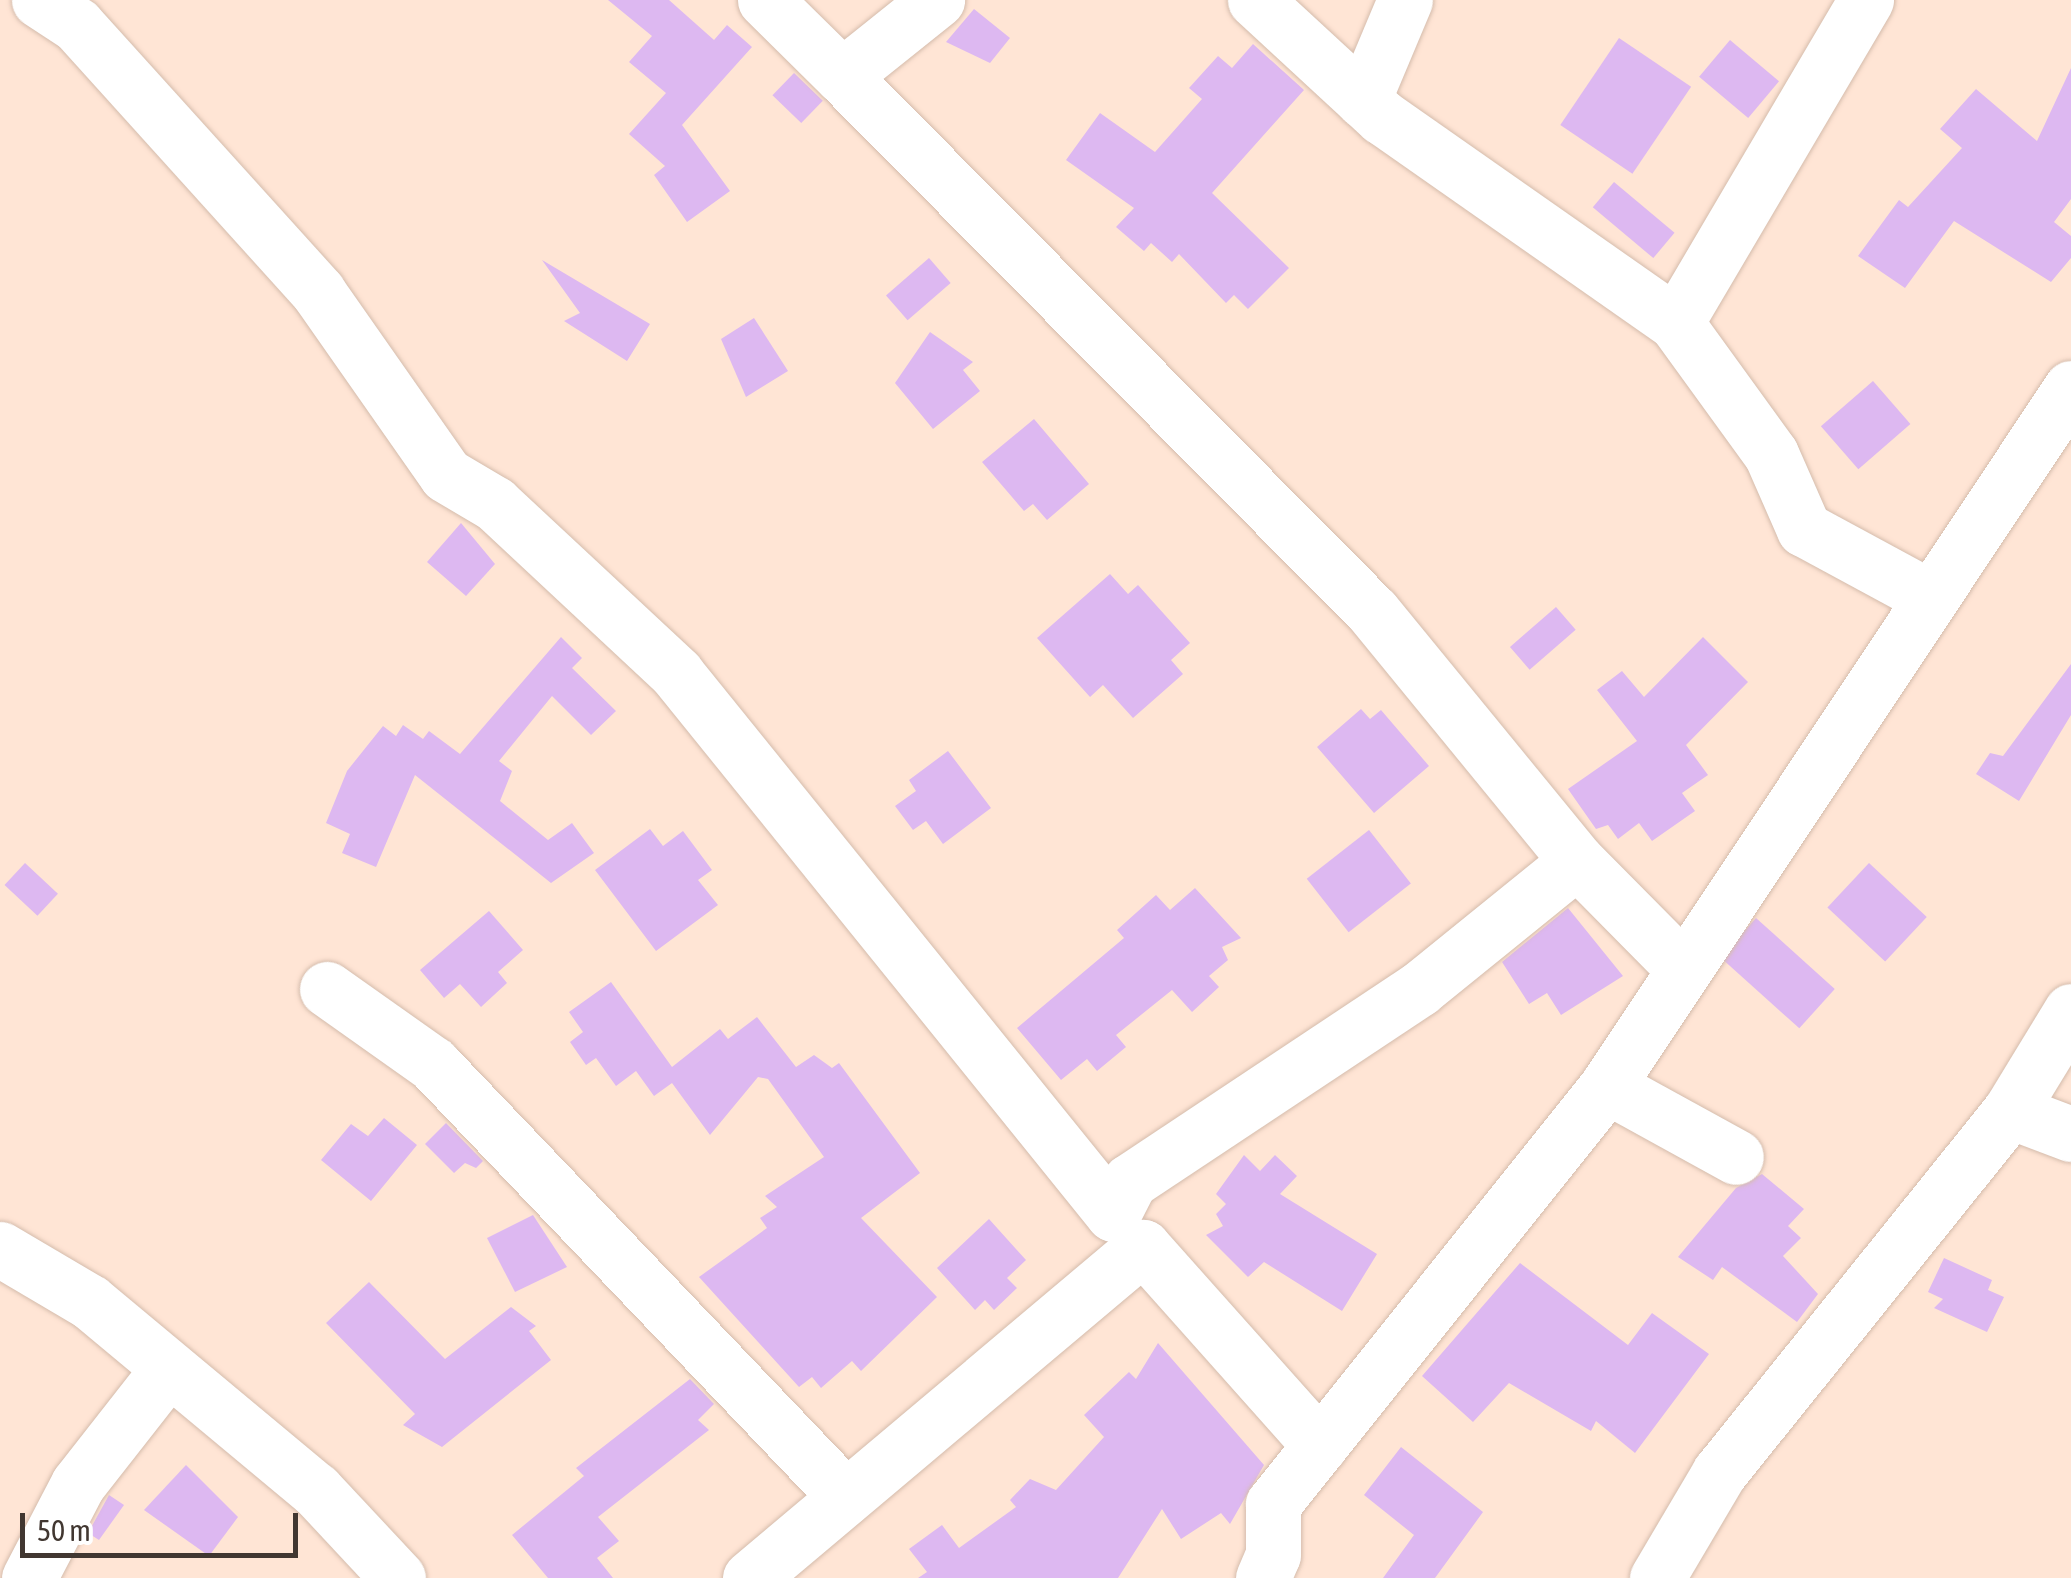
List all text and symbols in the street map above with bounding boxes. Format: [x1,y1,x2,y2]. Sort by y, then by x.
scale bar [25,1493,302,1555]
text: 50 m [37,1513,91,1547]

